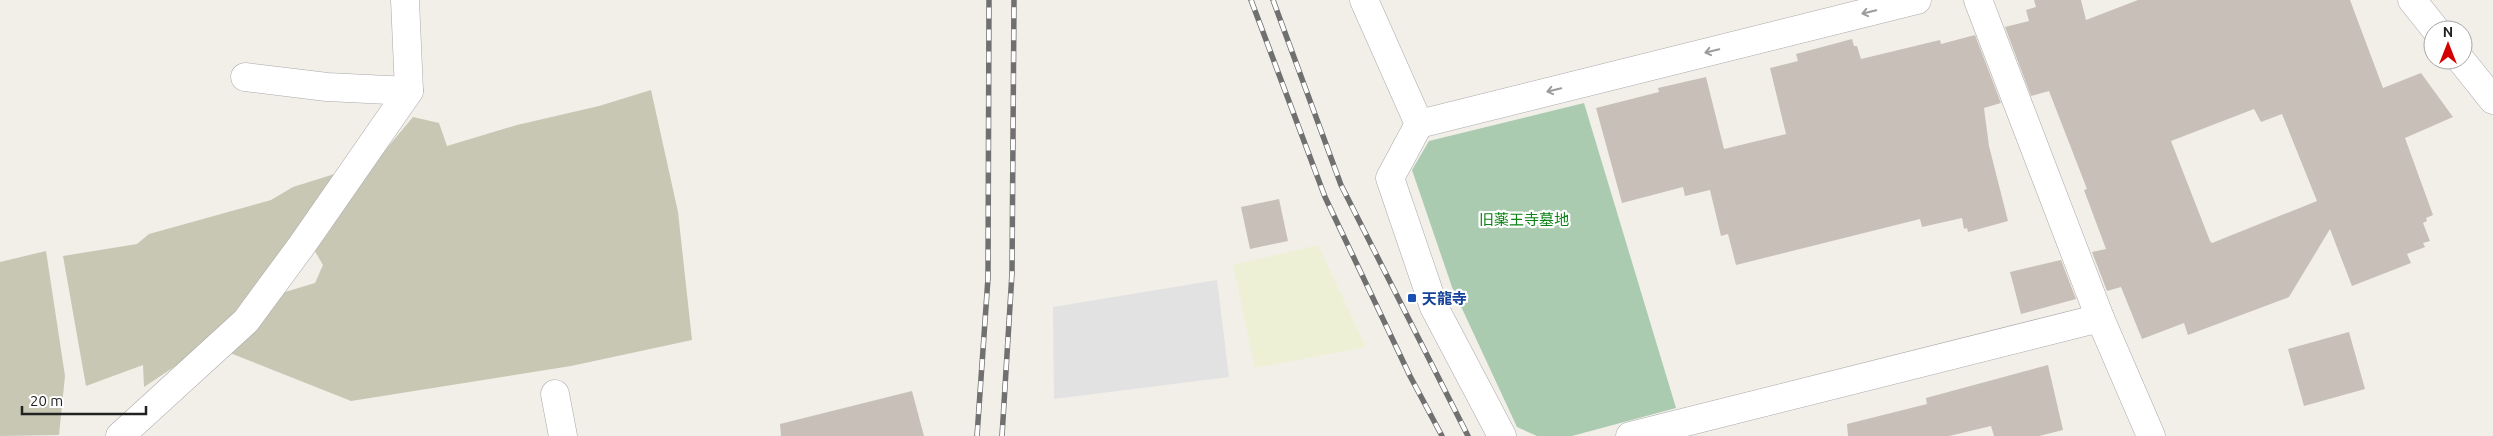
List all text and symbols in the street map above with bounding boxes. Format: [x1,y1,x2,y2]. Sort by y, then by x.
one-way arrow [1862,8,1878,17]
north arrow [2423,20,2473,70]
text: N [2443,24,2453,40]
one-way arrow [1704,47,1720,56]
one-way arrow [1547,86,1563,95]
park label: 旧薬王寺墓地 [1479,211,1569,228]
place label: 天龍寺 [1422,290,1467,307]
marker: 天龍寺 [1406,292,1418,304]
scale bar [22,384,146,416]
text: 20 m [30,392,63,409]

